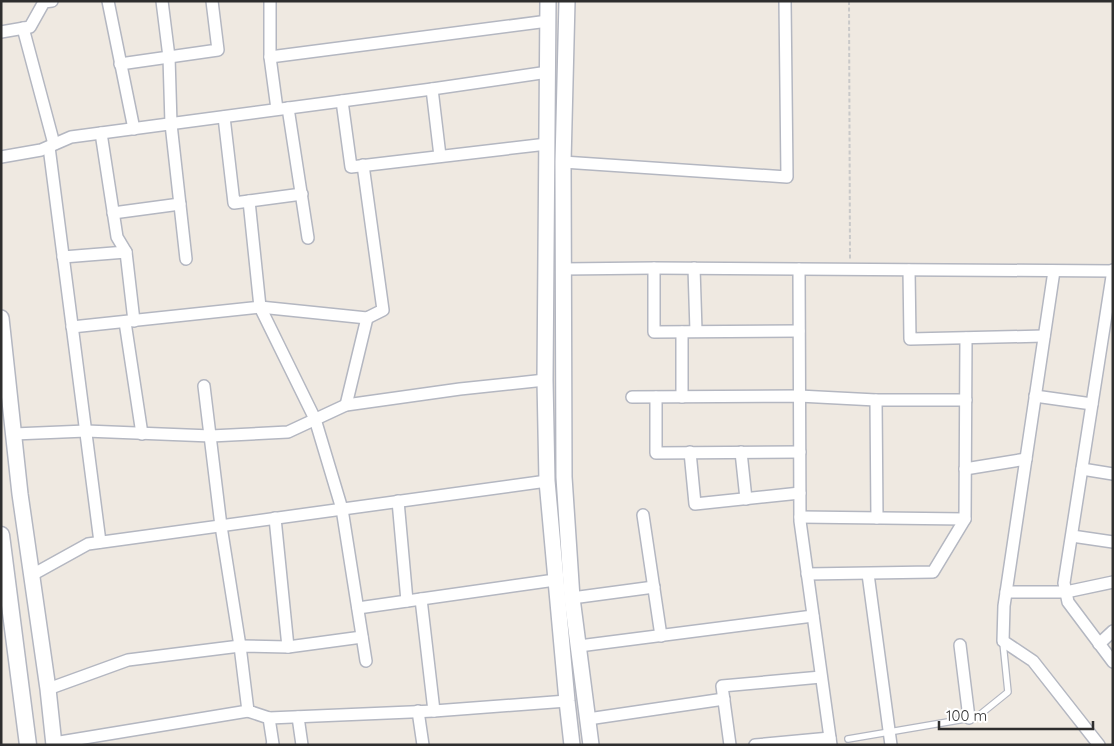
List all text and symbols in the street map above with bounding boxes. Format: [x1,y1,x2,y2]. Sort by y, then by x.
scale bar [939,698,1093,730]
text: 100 m [946,706,987,725]

